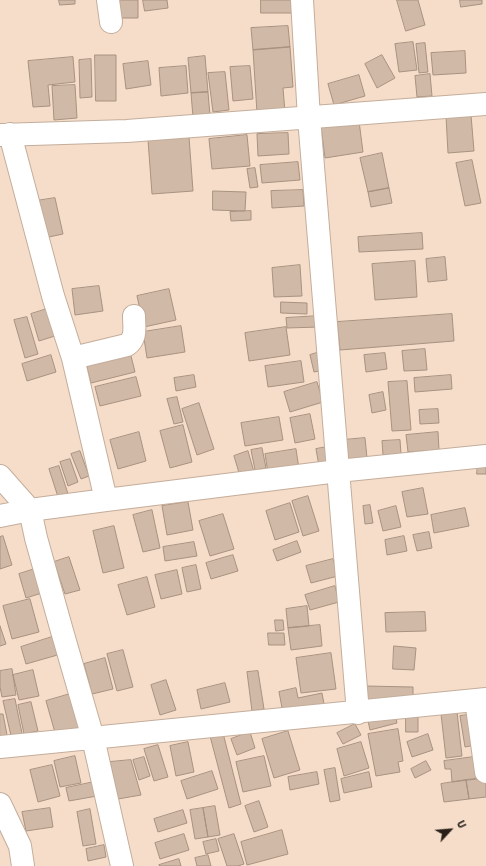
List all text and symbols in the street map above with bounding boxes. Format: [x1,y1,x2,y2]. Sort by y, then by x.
north arrow [430,810,470,850]
text: U [453,818,470,831]

